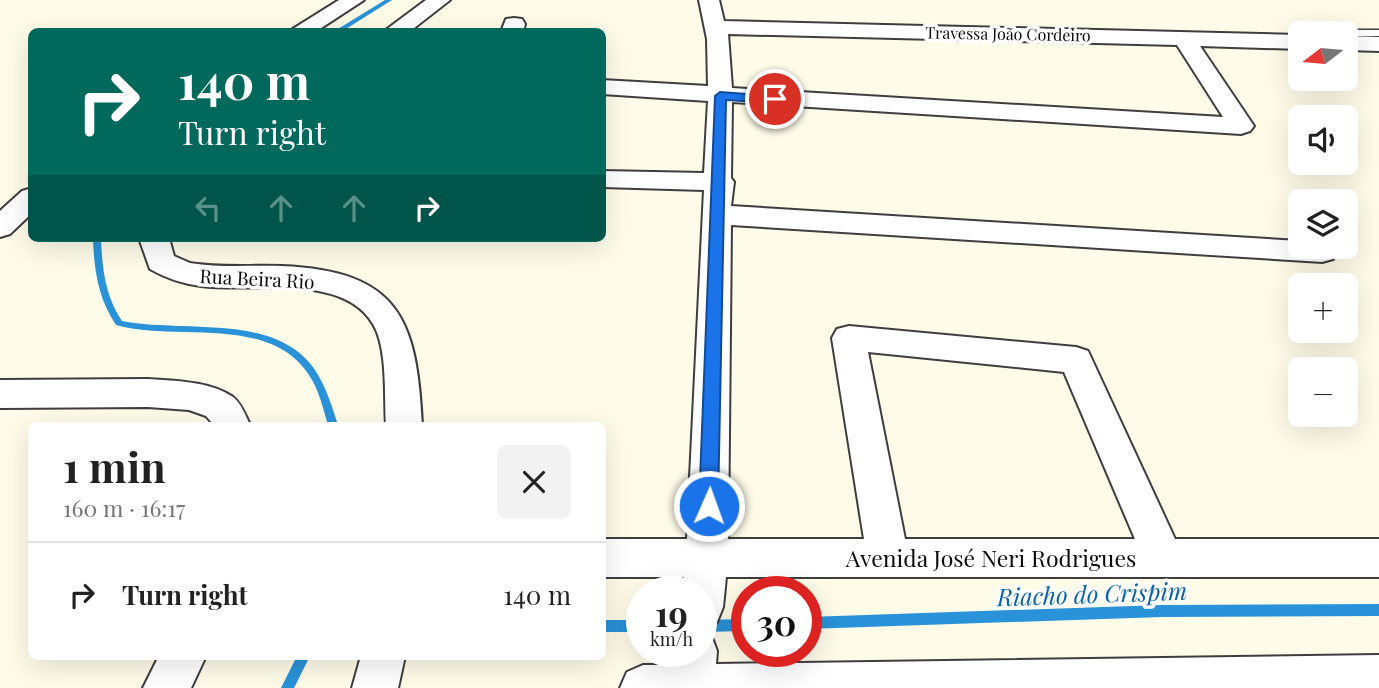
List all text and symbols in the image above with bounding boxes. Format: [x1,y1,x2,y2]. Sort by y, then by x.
north arrow [1288,21,1358,91]
map controls [1288,21,1358,427]
street label: Travessa João Cordeiro [925,22,1091,45]
text: 140 m [178,47,310,112]
icon: right [63,56,154,147]
pin [745,69,805,129]
icon: arrive [756,80,794,118]
button: sound [1288,105,1358,175]
text: Turn right [178,110,326,153]
icon: left [189,189,227,227]
icon: ahead [262,189,300,227]
icon: ahead [335,189,373,227]
icon: right [408,189,446,227]
button: layers [1288,189,1358,259]
street label: Rua Beira Rio [199,262,315,294]
button: + [1288,273,1358,343]
button: − [1288,357,1358,427]
text: 1 min [63,438,166,494]
button: close [497,445,571,519]
position arrow [672,469,746,543]
text: 160 m · 16:17 [63,492,185,523]
street label: Avenida José Neri Rodrigues [845,542,1136,573]
water label: Riacho do Crispim [995,574,1188,612]
icon: right [63,576,101,614]
speed limit sign: 30 [731,576,822,667]
text: Turn right [122,577,248,612]
text: 140 m [503,577,571,612]
text: 19 [655,589,688,636]
text: km/h [650,627,693,651]

